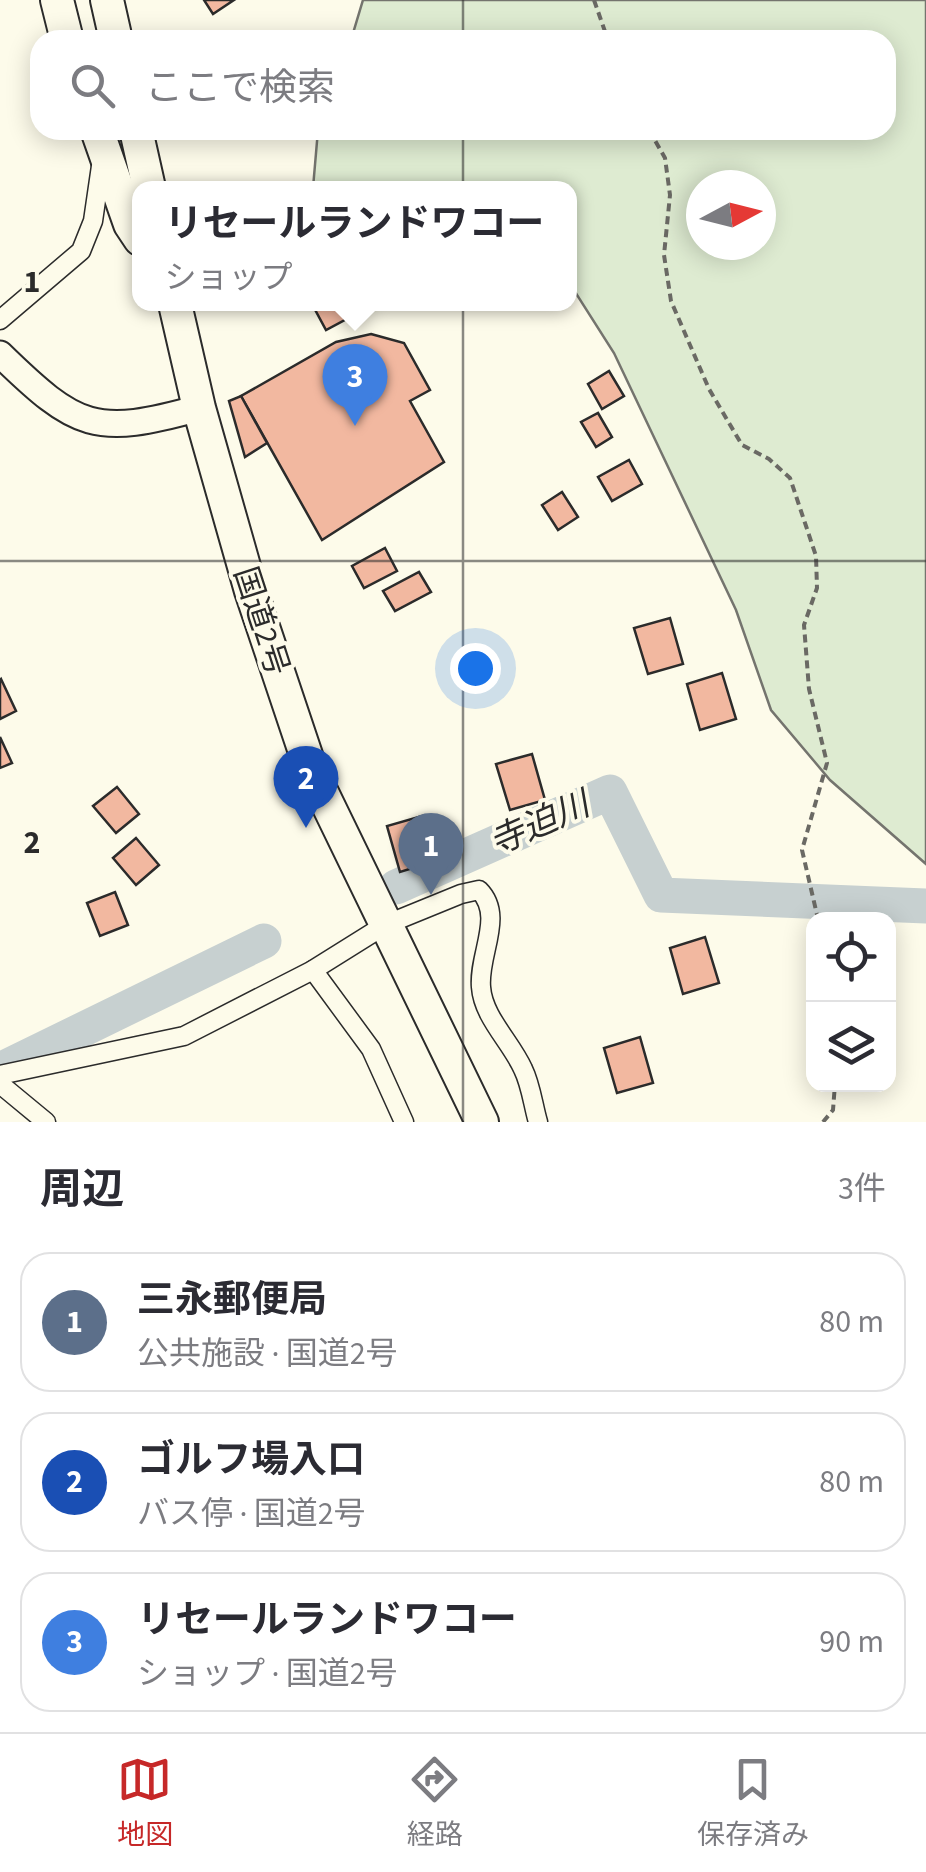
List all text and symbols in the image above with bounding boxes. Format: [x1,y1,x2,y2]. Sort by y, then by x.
search box [30,30,896,140]
icon: search [65,58,120,113]
text: ここで検索 [145,61,335,115]
north arrow [686,170,776,260]
popup [132,181,577,311]
text: リセールランドワコー [164,197,545,251]
text: ショップ [164,255,293,301]
text: 1 [24,259,40,305]
pin: 3 [322,344,388,426]
street label: 国道2号 [222,561,300,682]
your location [450,643,501,694]
pin: 2 [274,746,338,828]
water label: 寺迫川 [481,778,601,868]
pin: 1 [398,812,464,895]
text: 2 [24,820,40,866]
map controls [806,912,896,1092]
button: locate [806,912,896,1002]
button: layers [806,1002,896,1092]
text: 周辺 [40,1160,124,1220]
text: 3件 [838,1166,886,1212]
text: 三永郵便局 [137,1273,327,1327]
text: 1 [66,1299,83,1345]
text: 80 m [819,1299,884,1345]
text: 公共施設 · 国道2号 [137,1331,398,1377]
text: ゴルフ場入口 [137,1433,365,1487]
text: 2 [66,1459,83,1505]
text: 80 m [819,1459,884,1505]
text: バス停 · 国道2号 [137,1491,366,1537]
text: リセールランドワコー [137,1593,517,1647]
text: 3 [66,1619,83,1665]
text: 90 m [819,1619,884,1665]
text: ショップ · 国道2号 [137,1651,398,1697]
tab: 地図 [117,1752,173,1855]
tab: 経路 [407,1752,463,1855]
tab: 保存済み [697,1752,809,1855]

